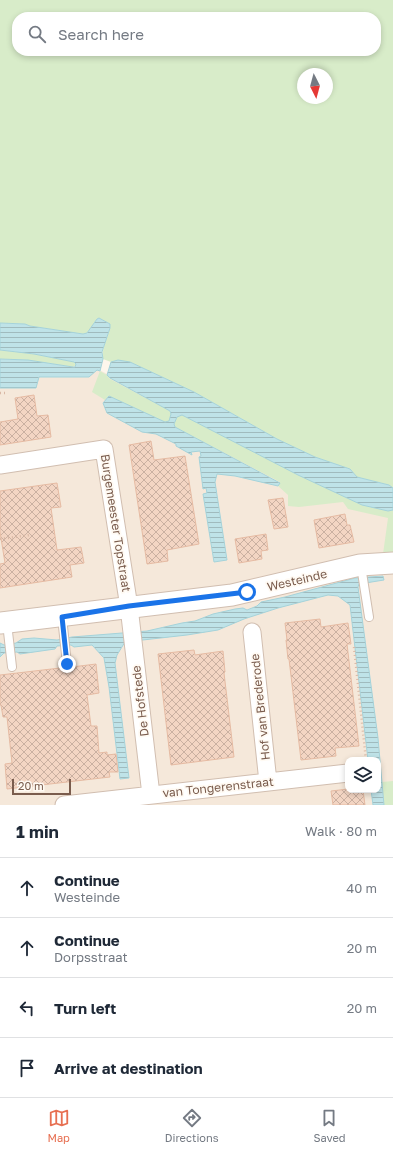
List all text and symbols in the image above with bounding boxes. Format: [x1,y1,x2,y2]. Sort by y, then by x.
search box [12,12,381,56]
icon: search [26,23,48,45]
text: Search here [58,25,144,43]
north arrow [297,68,333,104]
street label: Burgemeester Topstraat [98,453,134,593]
street label: Westeinde [266,566,328,594]
route start [238,583,256,601]
street label: Hof van Brederode [247,653,273,761]
route end [58,655,76,673]
street label: De Hofstede [128,665,152,737]
map controls [345,757,381,793]
button: layers [345,757,381,793]
street label: van Tongerenstraat [162,774,275,800]
scale bar [12,777,71,796]
text: 20 m [18,779,44,792]
text: 1 min [16,821,59,842]
text: Walk · 80 m [305,823,377,839]
text: Continue [54,871,120,889]
icon: ahead [16,877,38,899]
text: 40 m [346,880,377,896]
text: Westeinde [54,889,120,905]
text: Continue [54,931,120,949]
icon: ahead [16,937,38,959]
text: 20 m [347,940,377,956]
text: Dorpsstraat [54,949,128,965]
icon: left [16,997,38,1019]
text: Turn left [54,999,116,1017]
text: 20 m [347,1000,377,1016]
icon: arrive [16,1057,38,1079]
text: Arrive at destination [54,1059,203,1077]
tab: Map [47,1107,70,1144]
tab: Directions [165,1107,219,1144]
tab: Saved [313,1107,346,1144]

